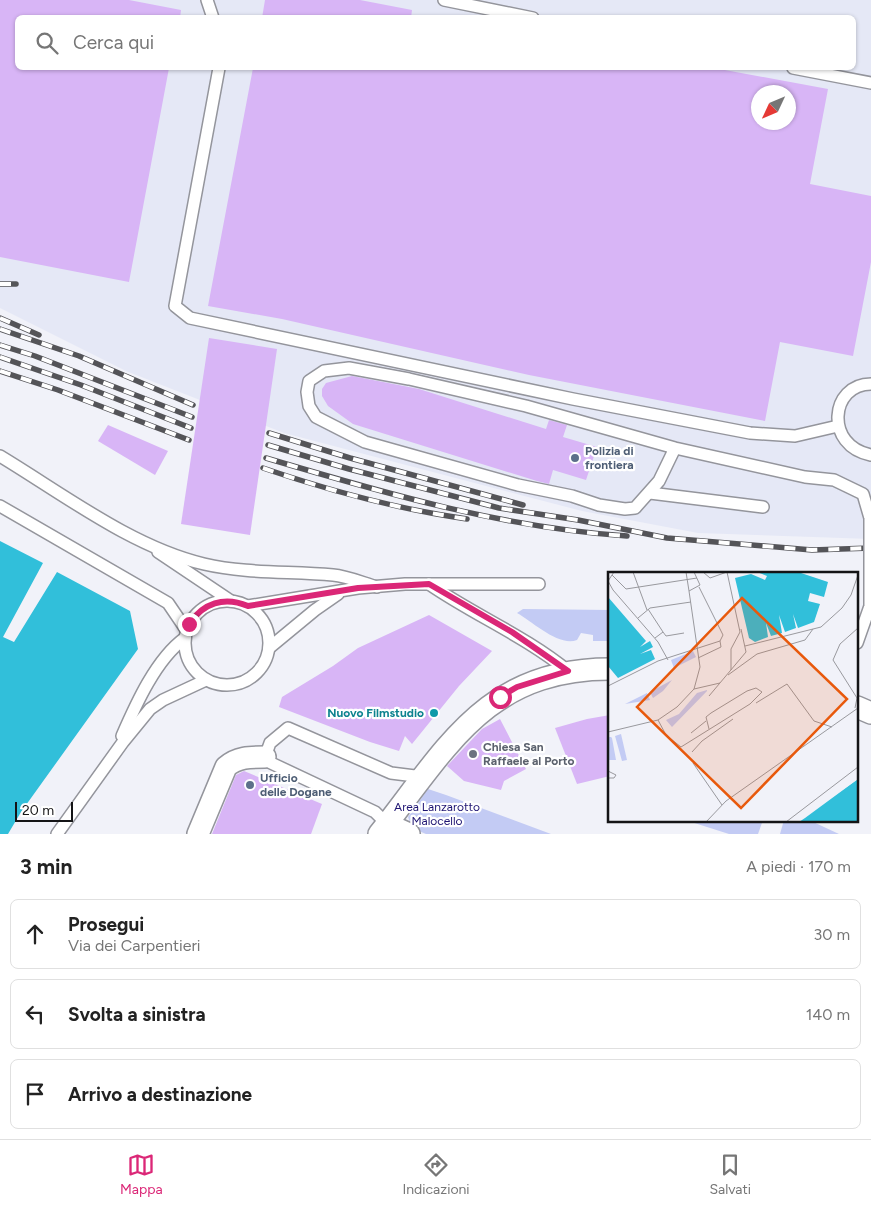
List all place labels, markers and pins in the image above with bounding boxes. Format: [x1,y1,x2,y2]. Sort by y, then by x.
place label: Polizia di frontiera [585,444,634,472]
marker: Polizia di frontiera [569,452,581,464]
place label: Nuovo Filmstudio [327,706,424,720]
marker: Nuovo Filmstudio [428,707,440,719]
place label: Chiesa San Raffaele al Porto [483,740,574,768]
marker: Chiesa San Raffaele al Porto [467,748,479,760]
place label: Ufficio delle Dogane [260,771,332,799]
marker: Ufficio delle Dogane [244,779,256,791]

